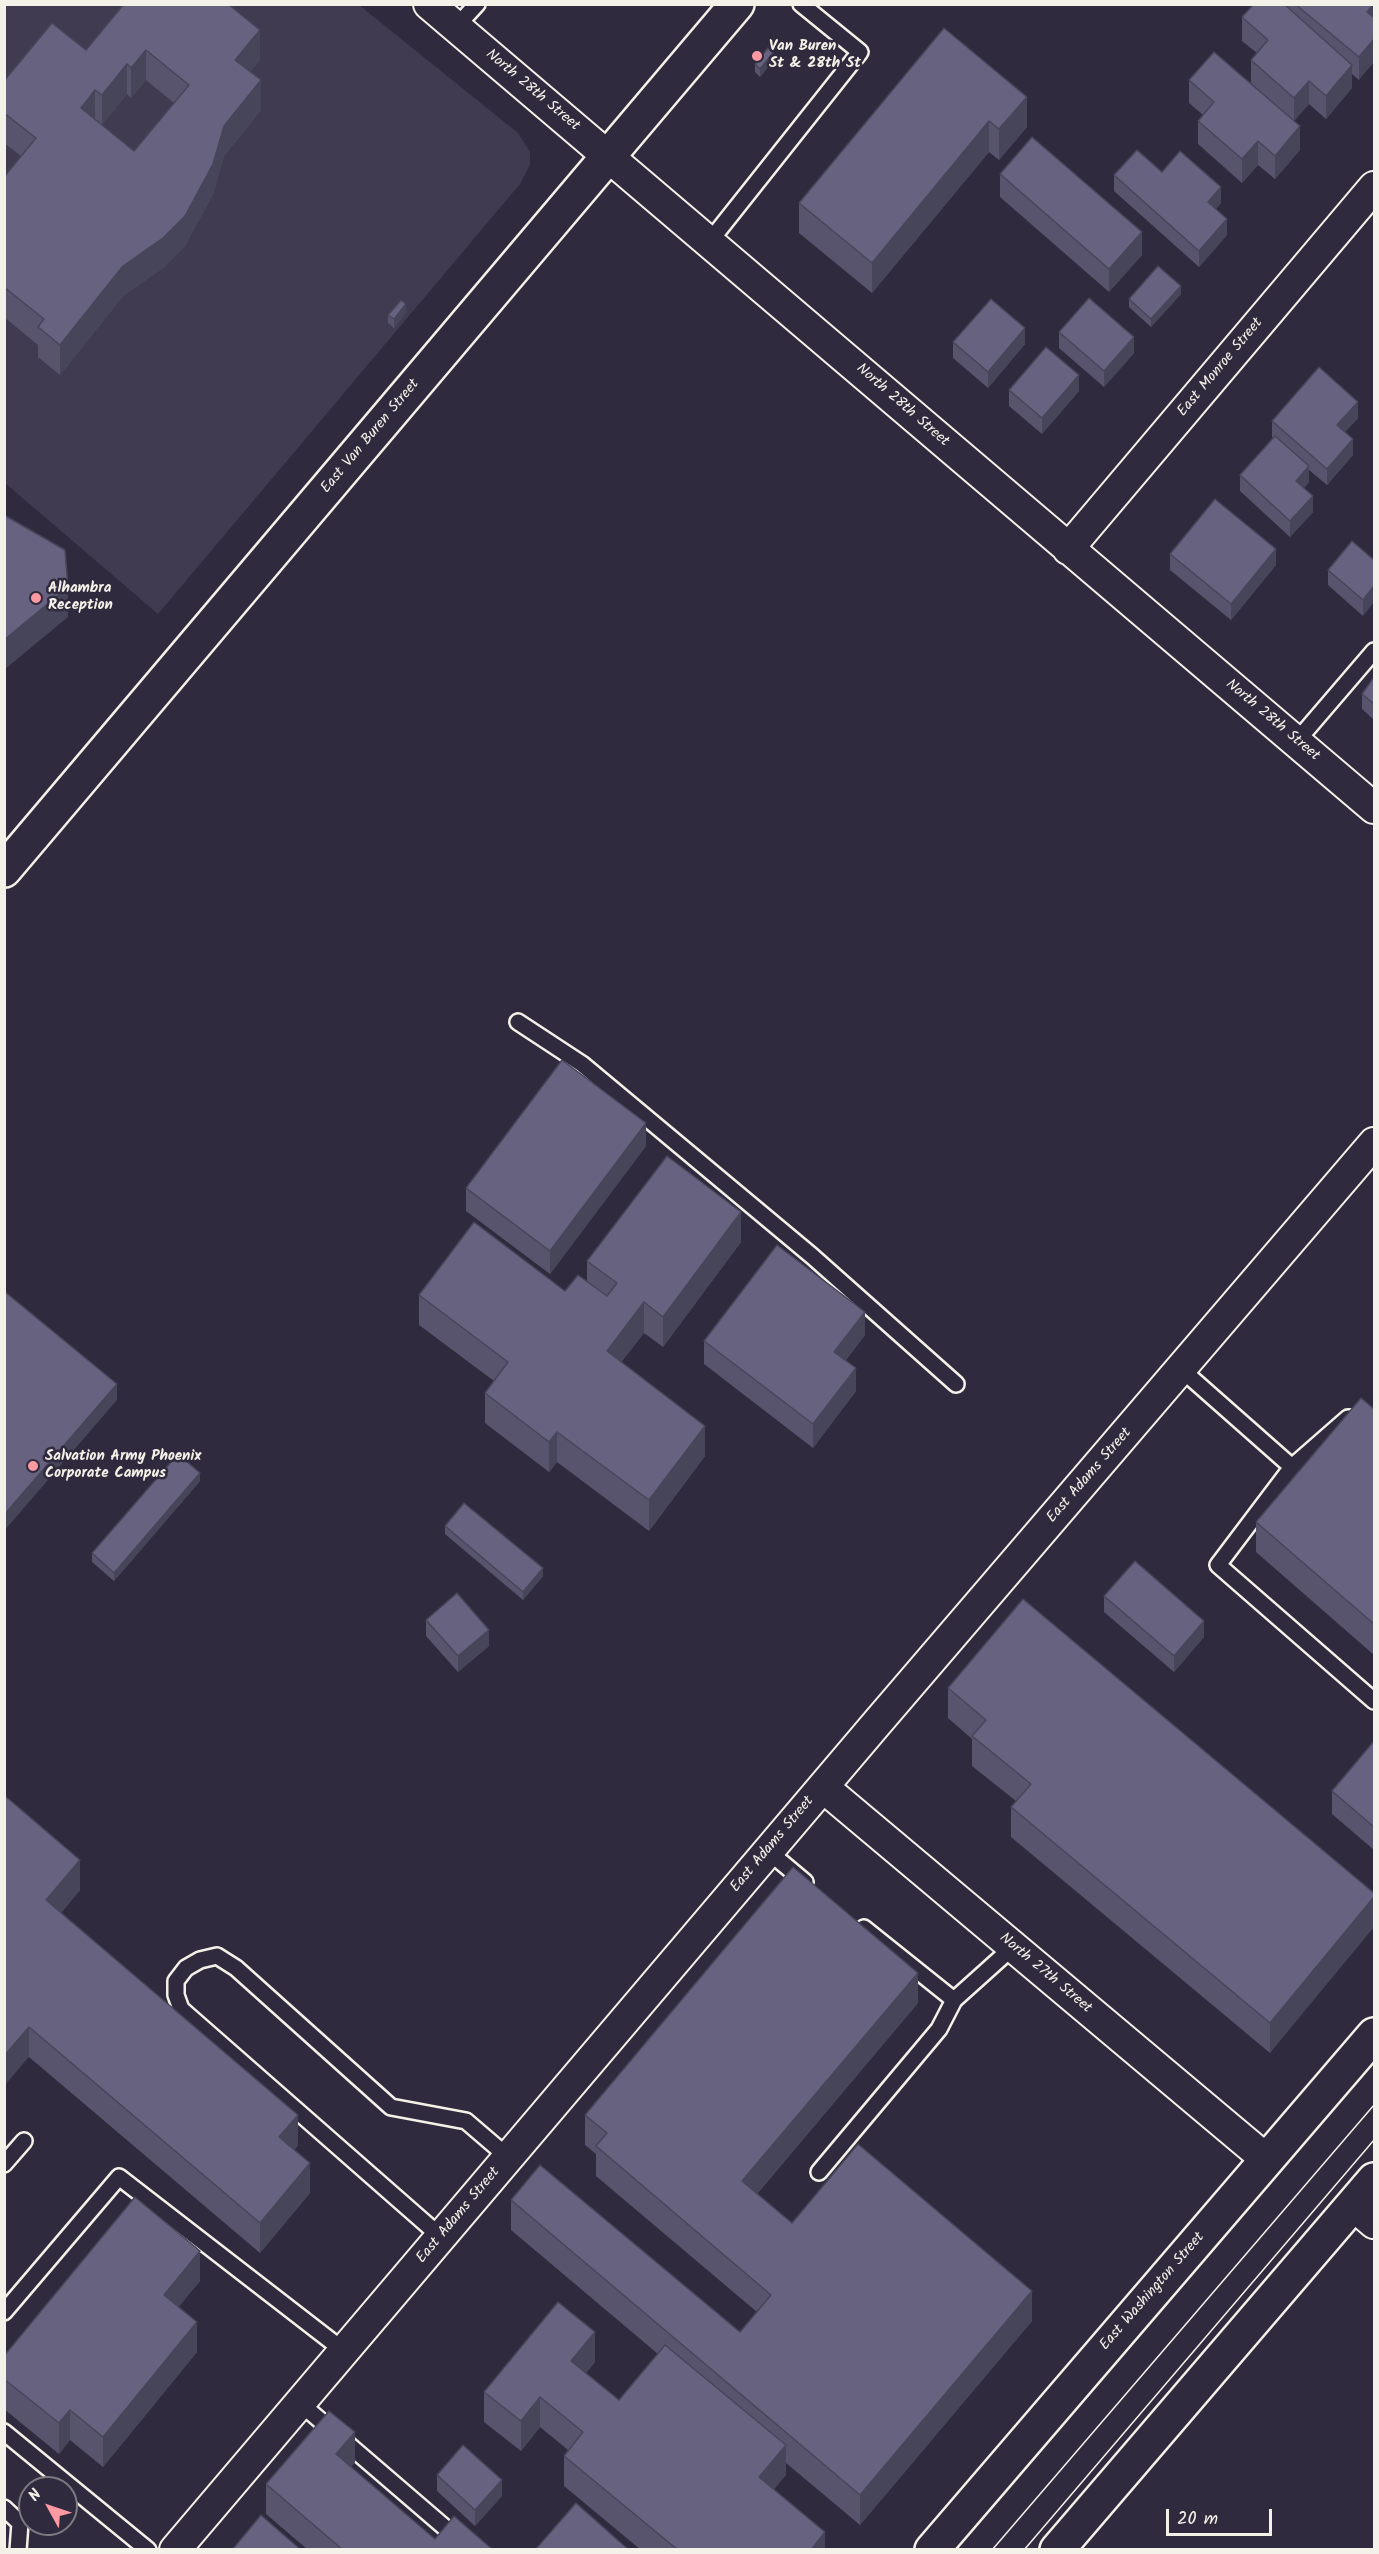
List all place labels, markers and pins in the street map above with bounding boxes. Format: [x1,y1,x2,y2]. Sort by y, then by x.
place label: Van Buren St & 28th St [769,38,861,73]
marker: Van Buren St & 28th St [750,49,764,63]
place label: Alhambra Reception [48,580,113,615]
marker: Alhambra Reception [29,591,43,605]
place label: Salvation Army Phoenix Corporate Campus [45,1448,201,1483]
marker: Salvation Army Phoenix Corporate Campus [26,1459,40,1473]

